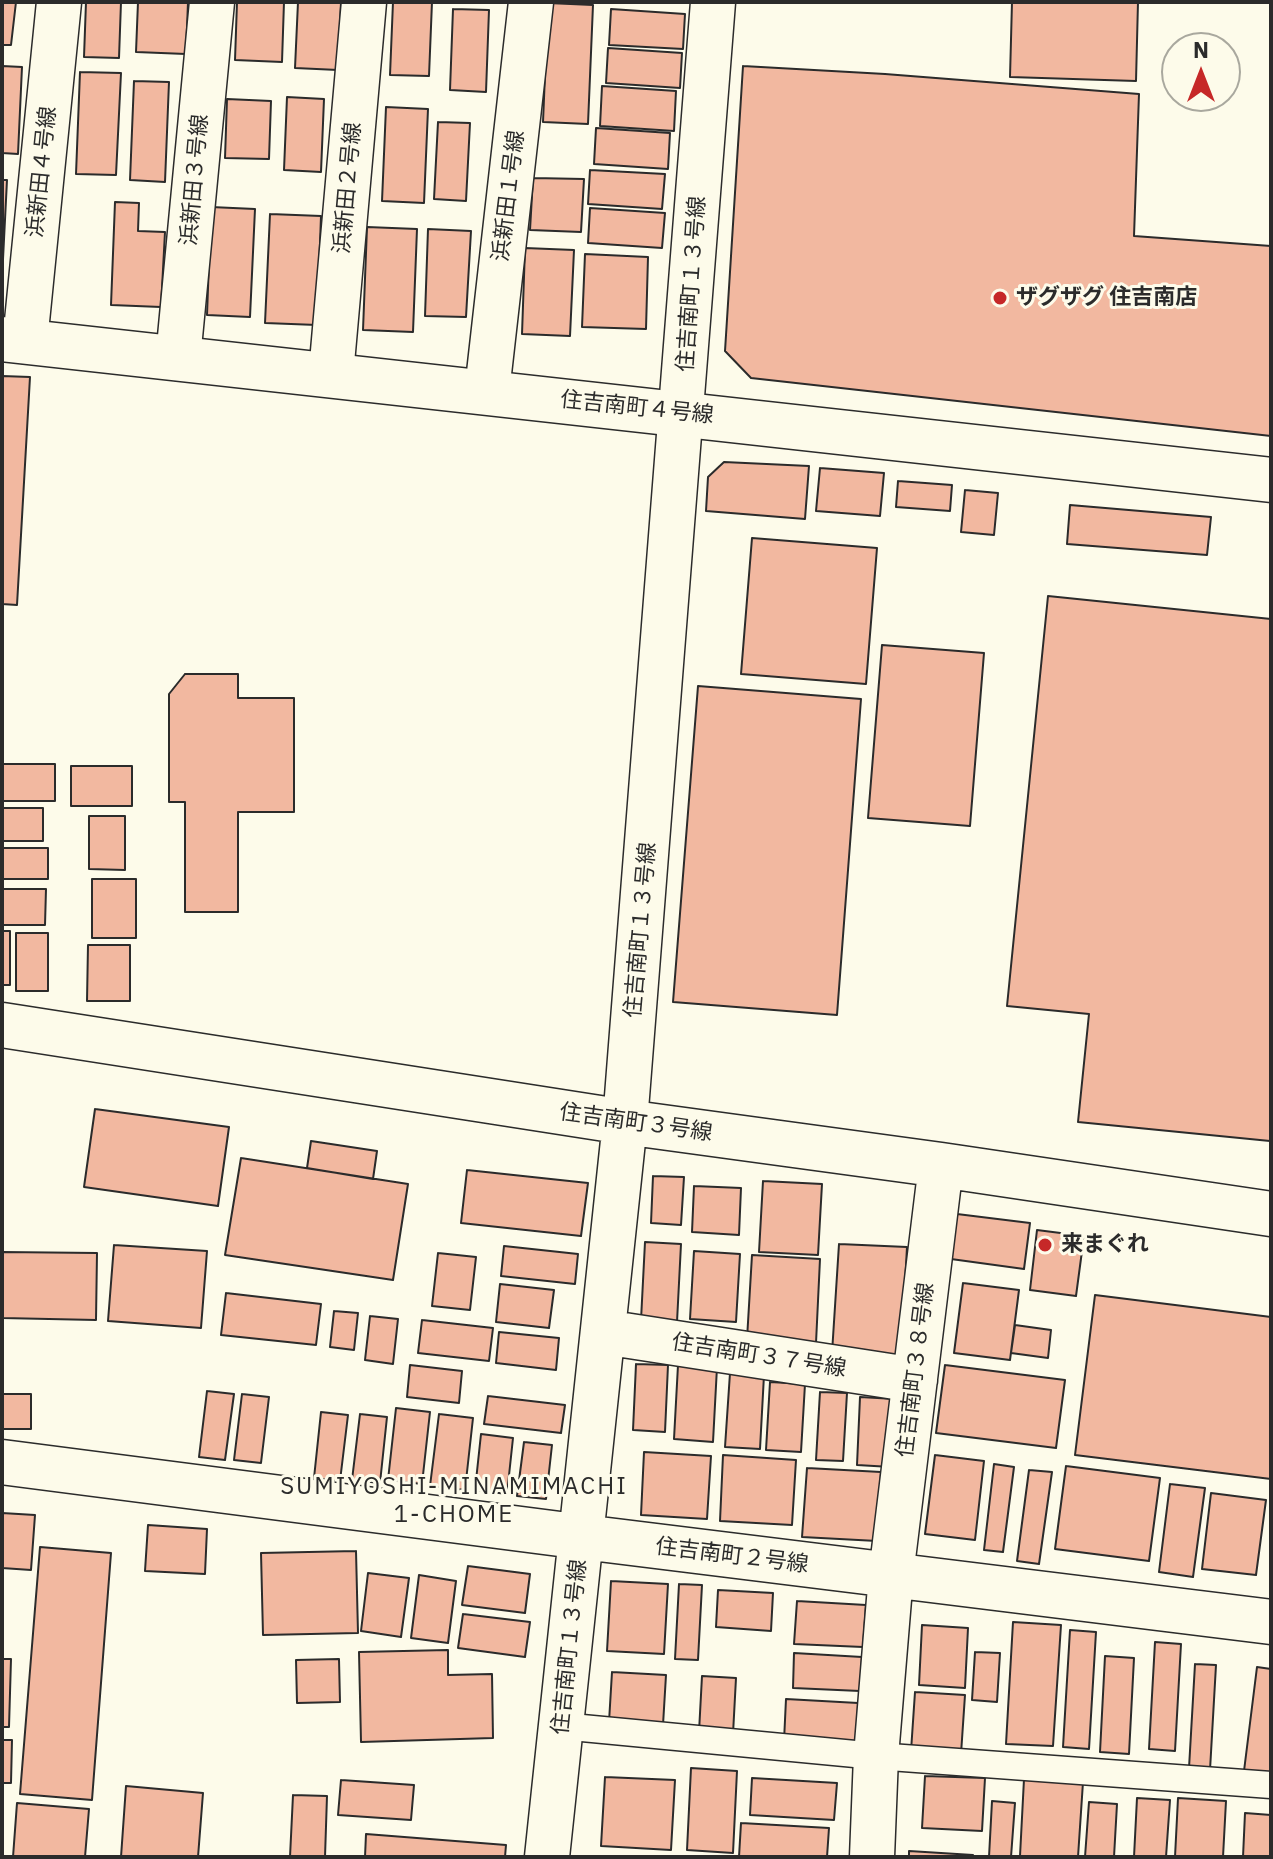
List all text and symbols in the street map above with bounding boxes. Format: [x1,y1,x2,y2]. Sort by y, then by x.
north arrow [1161,32,1241,112]
text: N [1193,35,1209,64]
street label: 浜新田４号線 [22,105,62,239]
street label: 浜新田３号線 [176,113,214,247]
street label: 浜新田２号線 [329,121,367,255]
street label: 浜新田１号線 [488,129,530,263]
street label: 住吉南町１３号線 [673,195,711,373]
place label: ザグザグ 住吉南店 [1016,285,1197,311]
marker: ザグザグ 住吉南店 [991,289,1009,307]
street label: 住吉南町４号線 [559,387,715,429]
street label: 住吉南町１３号線 [620,841,662,1019]
street label: 住吉南町３号線 [558,1099,714,1147]
place label: 来まぐれ [1061,1232,1149,1258]
marker: 来まぐれ [1036,1236,1054,1254]
street label: 住吉南町３８号線 [892,1281,940,1459]
street label: 住吉南町３７号線 [670,1329,848,1383]
district label: SUMIYOSHI-MINAMIMACHI 1-CHOME [280,1473,628,1529]
street label: 住吉南町２号線 [654,1534,810,1578]
street label: 住吉南町１３号線 [548,1558,592,1736]

